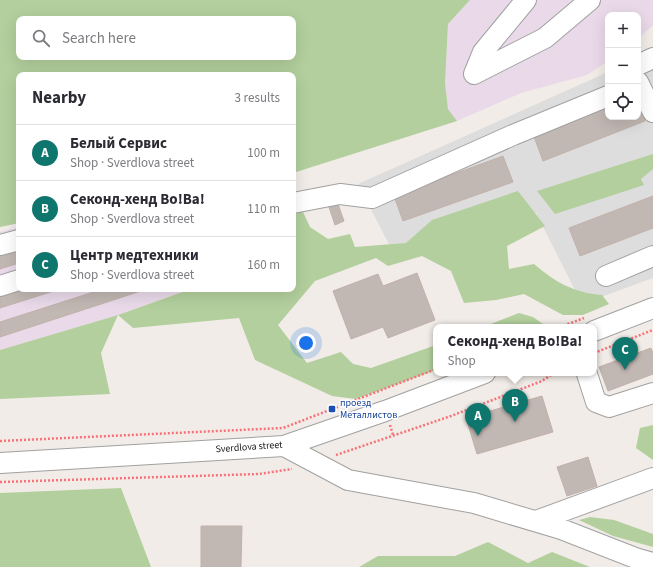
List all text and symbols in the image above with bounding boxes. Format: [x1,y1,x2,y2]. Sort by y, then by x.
map controls [605,12,641,120]
button: + [605,12,641,48]
search box [16,16,296,60]
icon: search [30,27,52,49]
text: Search here [62,28,136,49]
button: − [605,48,641,84]
button: locate [605,84,641,120]
text: Nearby [32,86,86,110]
text: 3 results [235,89,280,107]
text: Белый Сервис [70,133,167,154]
text: A [41,144,49,162]
text: 100 m [247,144,280,162]
text: Shop · Sverdlova street [70,154,194,172]
text: Секонд-хенд Во!Ва! [70,189,205,210]
text: B [41,200,49,218]
text: 110 m [247,200,280,218]
text: Shop · Sverdlova street [70,210,194,228]
text: Центр медтехники [70,245,199,266]
text: C [41,256,49,274]
text: 160 m [247,256,280,274]
text: Shop · Sverdlova street [70,266,194,284]
popup [433,324,597,376]
text: Секонд-хенд Во!Ва! [448,331,582,352]
your location [296,333,316,353]
pin: C [612,337,638,370]
text: Shop [448,352,476,370]
pin: B [502,389,528,422]
place label: проезд Металлистов [340,396,397,422]
pin: A [465,403,491,436]
marker: проезд Металлистов [327,404,337,414]
street label: Sverdlova street [215,438,284,456]

